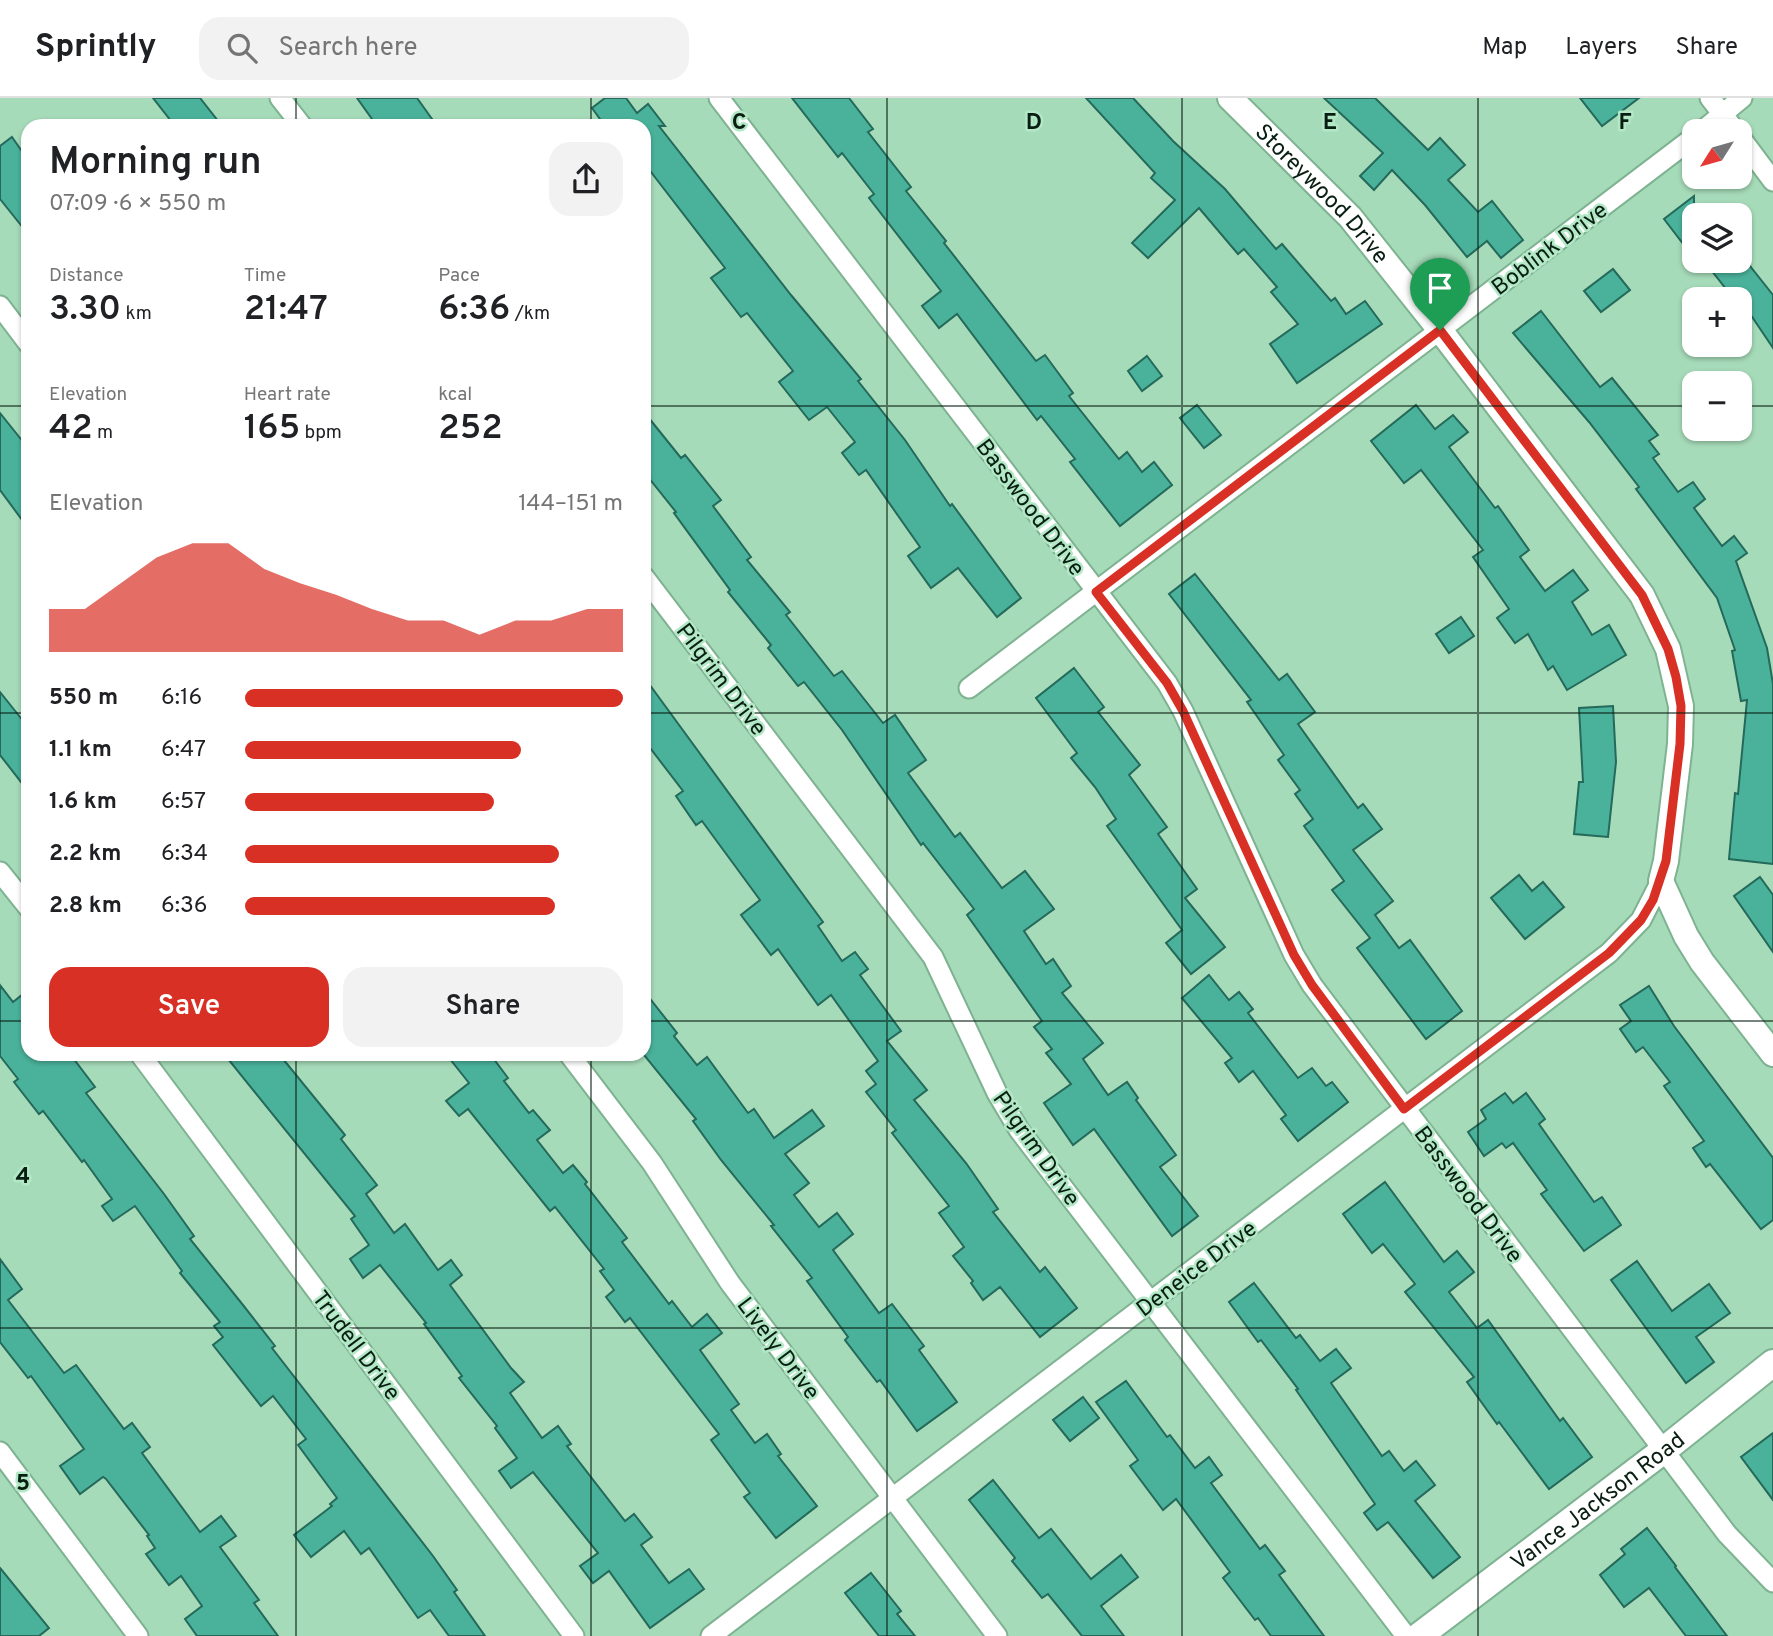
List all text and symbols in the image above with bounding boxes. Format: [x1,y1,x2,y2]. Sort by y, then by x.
search box [199,17,689,80]
text: Sprintly [35,27,157,69]
icon: search [223,29,261,67]
text: Search here [279,32,418,65]
text: Map [1482,33,1527,63]
text: Layers [1565,33,1637,63]
text: Share [1675,33,1738,63]
text: C [732,109,746,138]
text: D [1026,109,1042,138]
text: E [1323,109,1337,138]
text: F [1618,109,1632,138]
street label: Storeywood Drive [1248,119,1394,271]
north arrow [1682,119,1752,189]
map controls [1682,119,1752,441]
text: Morning run [49,139,262,188]
button: share [549,142,623,216]
text: 07:09 · 6 × 550 m [49,190,226,219]
street label: Boblink Drive [1487,197,1614,303]
button: layers [1682,203,1752,273]
pin [1410,258,1470,330]
text: Distance [49,264,124,288]
text: Time [244,264,286,288]
text: Pace [438,264,480,288]
icon: arrive [1421,269,1459,307]
button: + [1682,287,1752,357]
text: 3.30 [49,288,121,332]
text: 21:47 [244,288,328,332]
text: 6:36 [438,288,510,332]
text: km [121,302,152,326]
text: /km [510,302,550,326]
button: − [1682,371,1752,441]
text: Elevation [49,383,127,407]
text: Heart rate [244,383,331,407]
text: kcal [438,383,472,407]
text: 42 [49,407,93,451]
text: 165 [244,407,300,451]
text: 252 [438,407,503,451]
text: m [93,421,113,445]
text: bpm [300,421,342,445]
street label: Basswood Drive [968,434,1090,583]
text: Elevation [49,490,144,519]
text: 144–151 m [518,490,623,519]
street label: Pilgrim Drive [668,618,772,743]
text: 550 m [49,684,118,713]
text: 6:16 [161,684,202,713]
text: 1.1 km [49,736,112,765]
text: 6:47 [161,736,206,765]
text: 1.6 km [49,788,117,817]
text: 6:57 [161,788,206,817]
text: 2.2 km [49,840,122,869]
text: 6:34 [161,840,208,869]
text: 2.8 km [49,892,122,921]
text: 6:36 [161,892,207,921]
button: Save [49,967,329,1047]
button: Share [343,967,623,1047]
street label: Pilgrim Drive [985,1086,1085,1212]
street label: Basswood Drive [1406,1121,1528,1270]
text: 4 [16,1163,30,1192]
street label: Deneice Drive [1131,1215,1264,1325]
street label: Trudell Drive [304,1286,406,1407]
street label: Lively Drive [729,1293,825,1406]
street label: Vance Jackson Road [1506,1427,1692,1578]
text: 5 [16,1470,30,1499]

